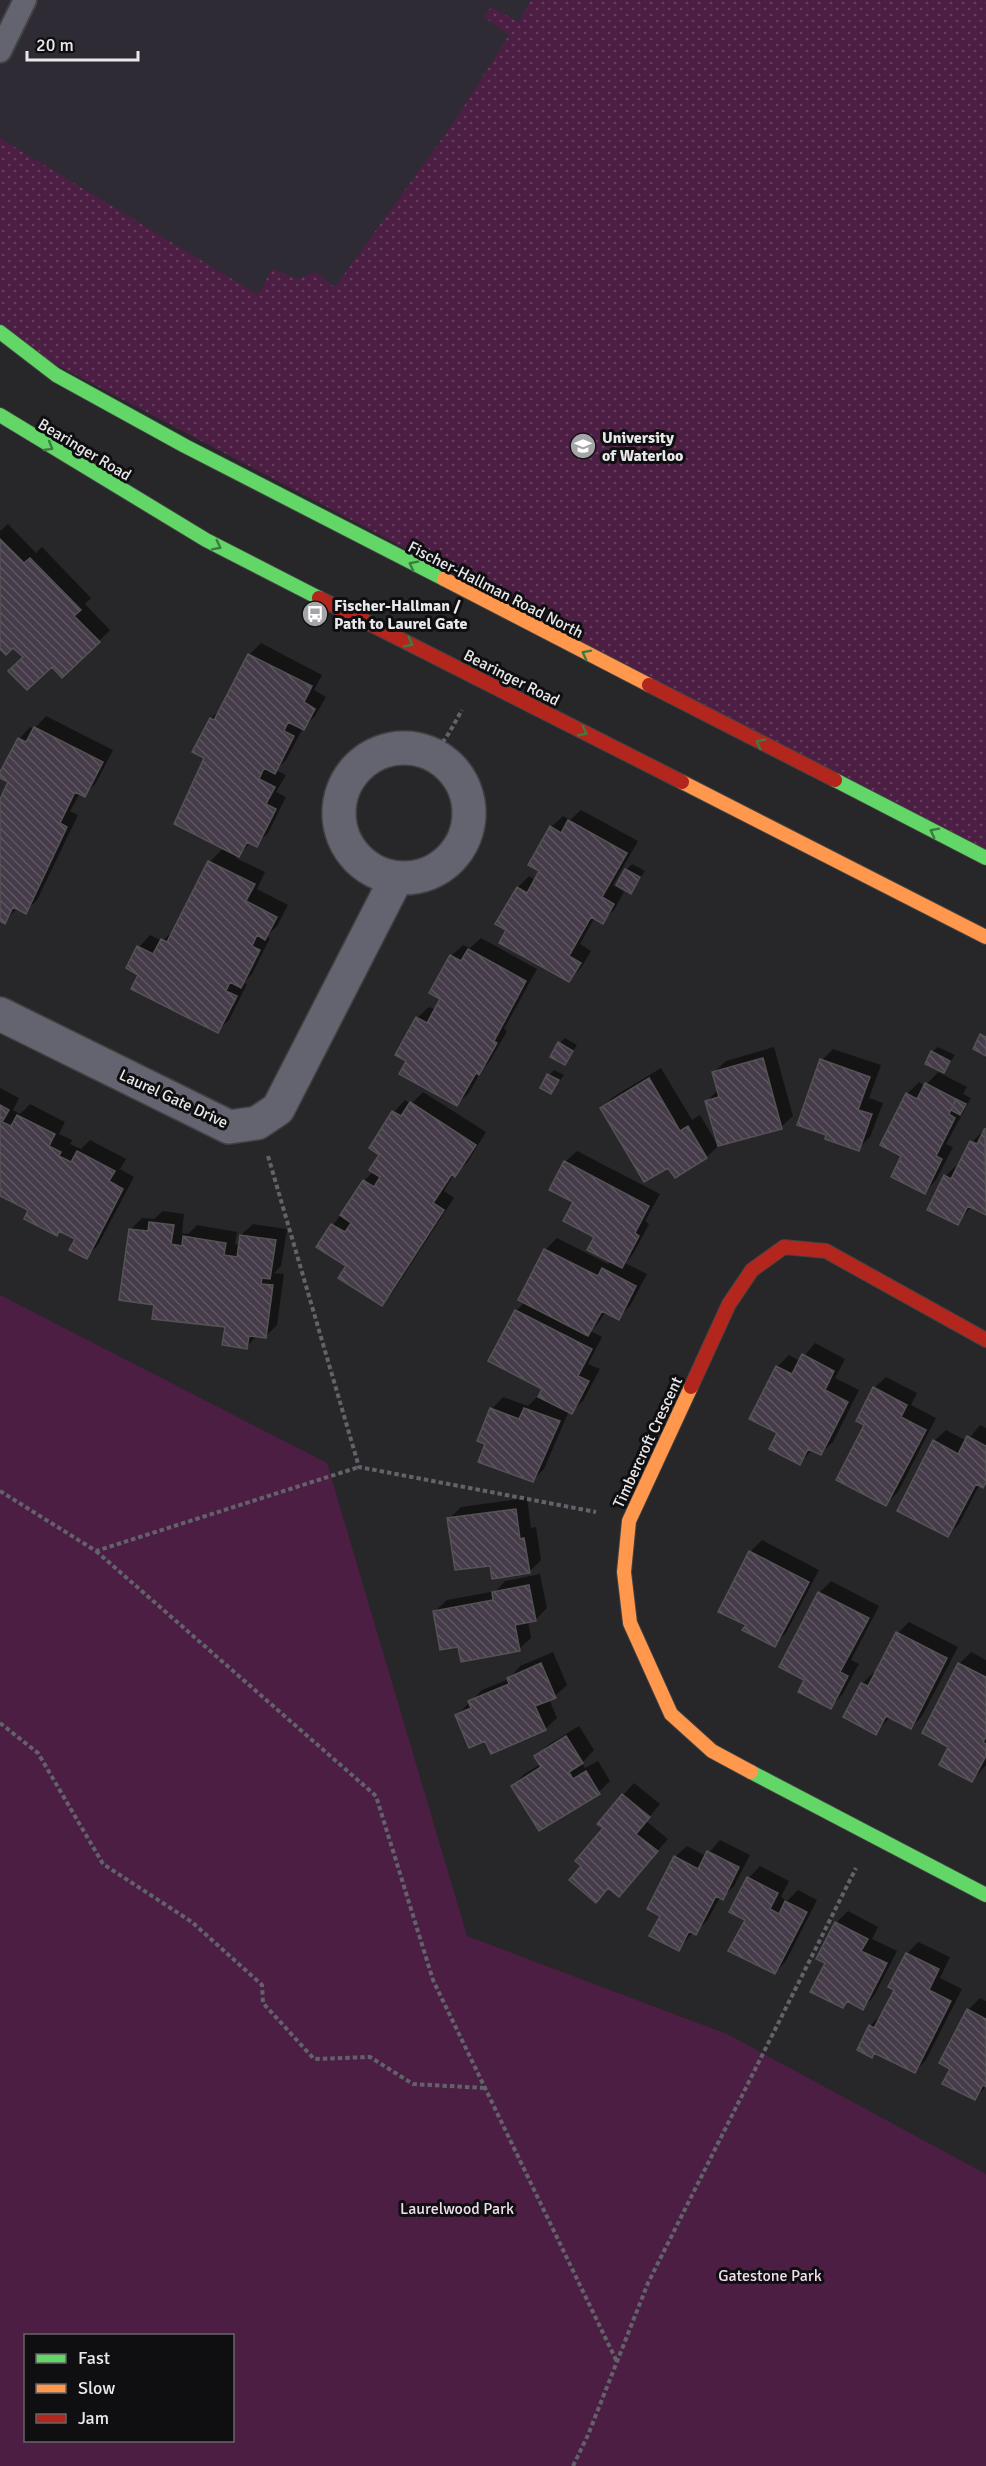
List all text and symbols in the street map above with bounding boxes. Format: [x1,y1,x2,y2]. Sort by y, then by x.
scale bar [27,24,138,62]
text: 20 m [36,34,74,56]
street label: Bearinger Road [34,414,135,486]
place label: University of Waterloo [602,428,683,466]
school or university icon: University of Waterloo [568,431,598,461]
one-way arrow [43,439,53,451]
street label: Fischer-Hallman Road North [405,537,587,643]
one-way arrow [211,538,222,550]
one-way arrow [409,561,420,572]
place label: Fischer-Hallman / Path to Laurel Gate [334,596,468,634]
bus stop icon: Fischer-Hallman / Path to Laurel Gate [300,599,330,629]
one-way arrow [403,636,414,648]
street label: Bearinger Road [460,645,563,711]
one-way arrow [582,650,593,662]
one-way arrow [577,725,588,736]
one-way arrow [756,739,766,750]
one-way arrow [929,827,940,839]
street label: Laurel Gate Drive [116,1065,231,1133]
street label: Timbercroft Crescent [609,1373,687,1511]
park label: Laurelwood Park [400,2199,514,2219]
park label: Gatestone Park [718,2266,822,2286]
legend [24,2334,234,2442]
text: Fast [78,2347,110,2369]
text: Slow [78,2377,115,2399]
text: Jam [78,2407,109,2429]

